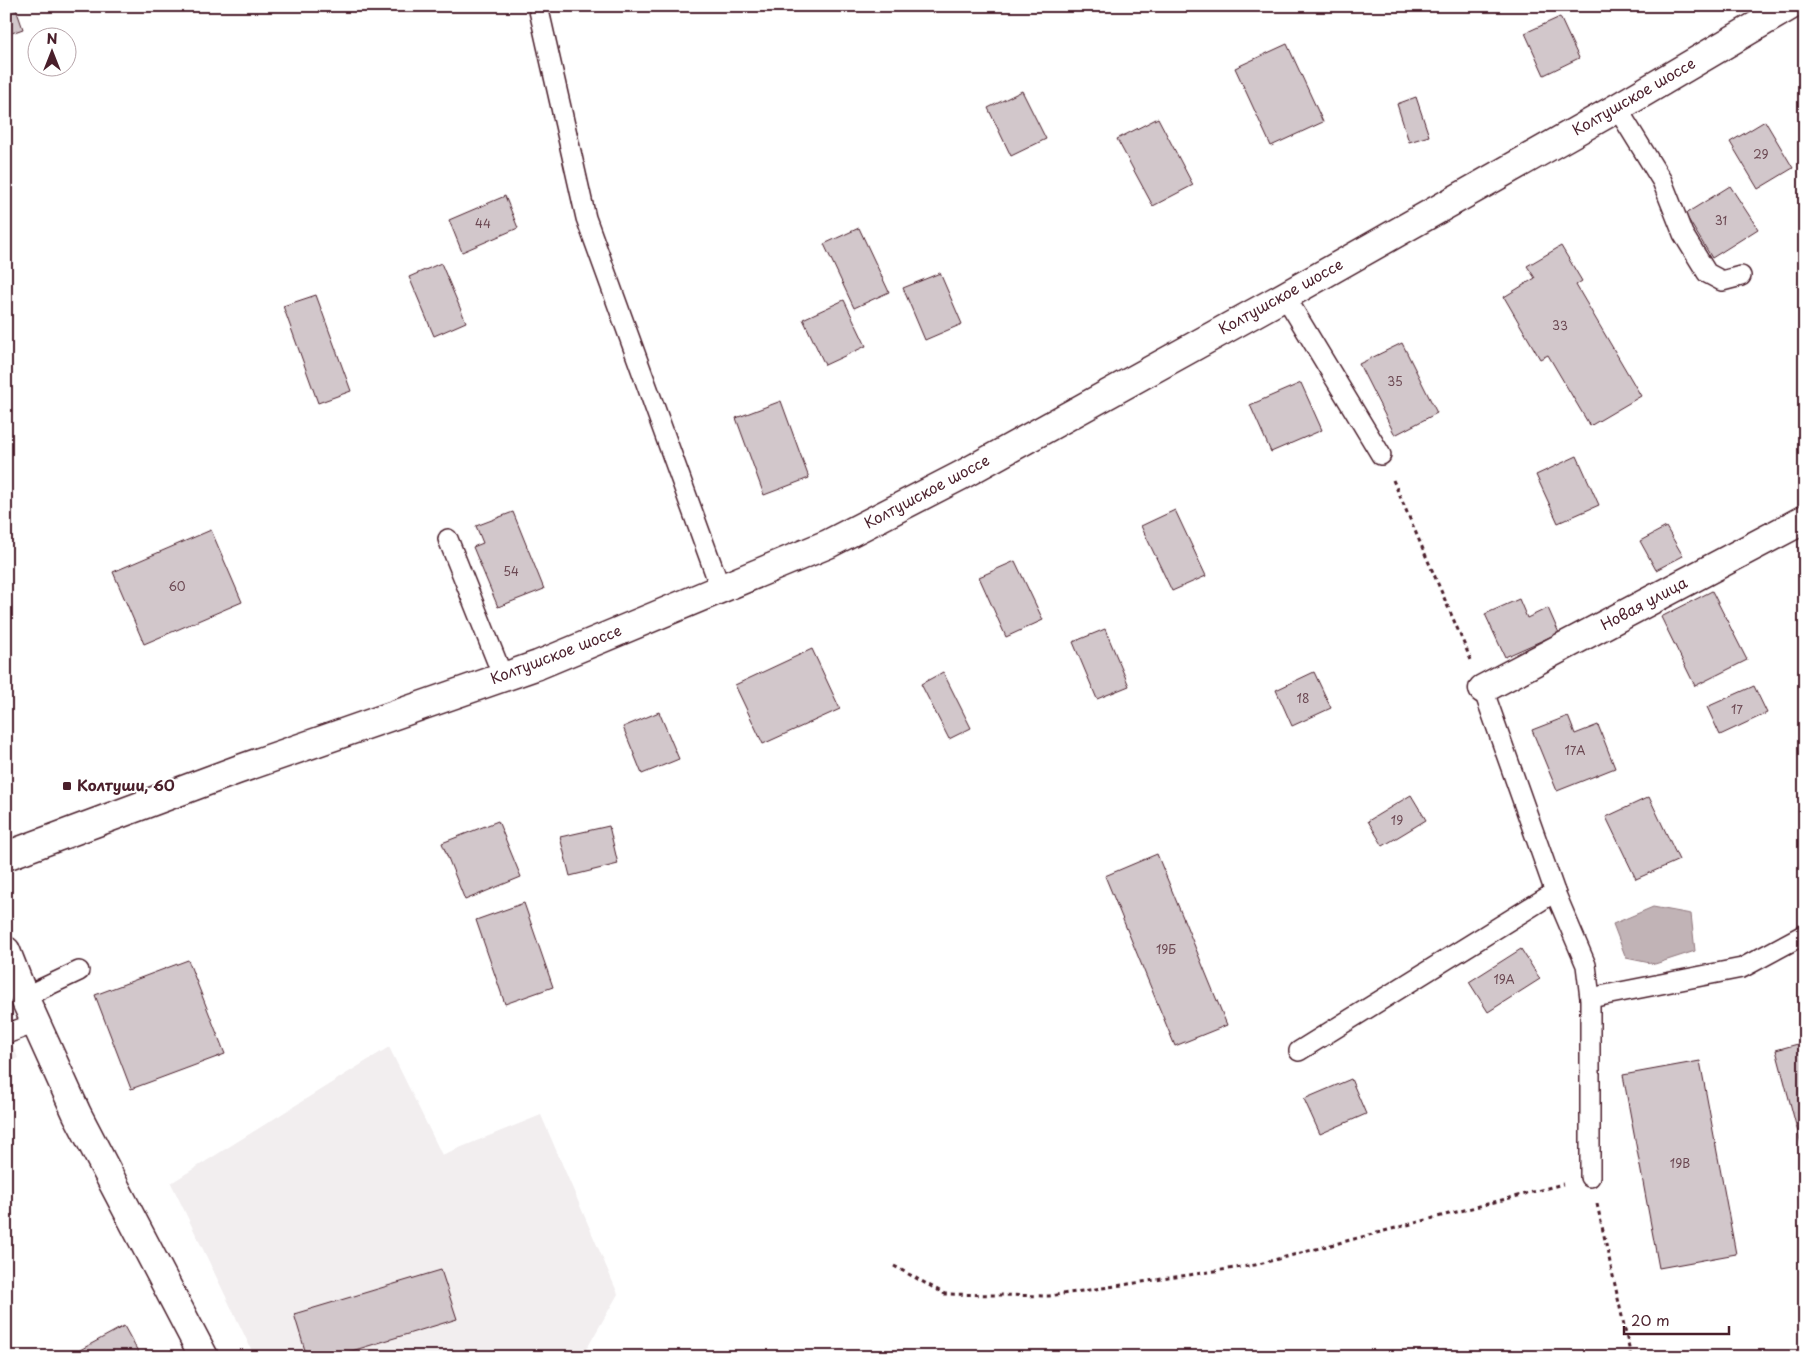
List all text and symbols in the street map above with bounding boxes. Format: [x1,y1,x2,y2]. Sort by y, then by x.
north arrow [28,28,78,78]
text: N [46,28,58,49]
street label: Колтушское шоссе [1567,51,1699,140]
house number: 29 [1753,145,1769,163]
house number: 31 [1715,211,1727,229]
house number: 44 [475,214,491,232]
street label: Колтушское шоссе [1214,252,1347,339]
house number: 33 [1552,316,1568,334]
house number: 35 [1387,372,1403,390]
street label: Колтушское шоссе [859,448,993,533]
house number: 54 [503,562,519,580]
street label: Новая улица [1596,570,1691,635]
house number: 60 [168,577,186,595]
street label: Колтушское шоссе [486,618,625,689]
house number: 18 [1297,689,1309,707]
house number: 17 [1731,700,1743,718]
house number: 17А [1565,741,1585,759]
place label: Колтуши, 60 [77,773,175,796]
marker: Колтуши, 60 [61,780,73,792]
house number: 19 [1391,811,1403,829]
house number: 19Б [1156,940,1176,958]
house number: 19А [1493,970,1515,988]
house number: 19В [1670,1154,1690,1172]
scale bar [1624,1303,1728,1335]
text: 20 m [1631,1308,1670,1331]

